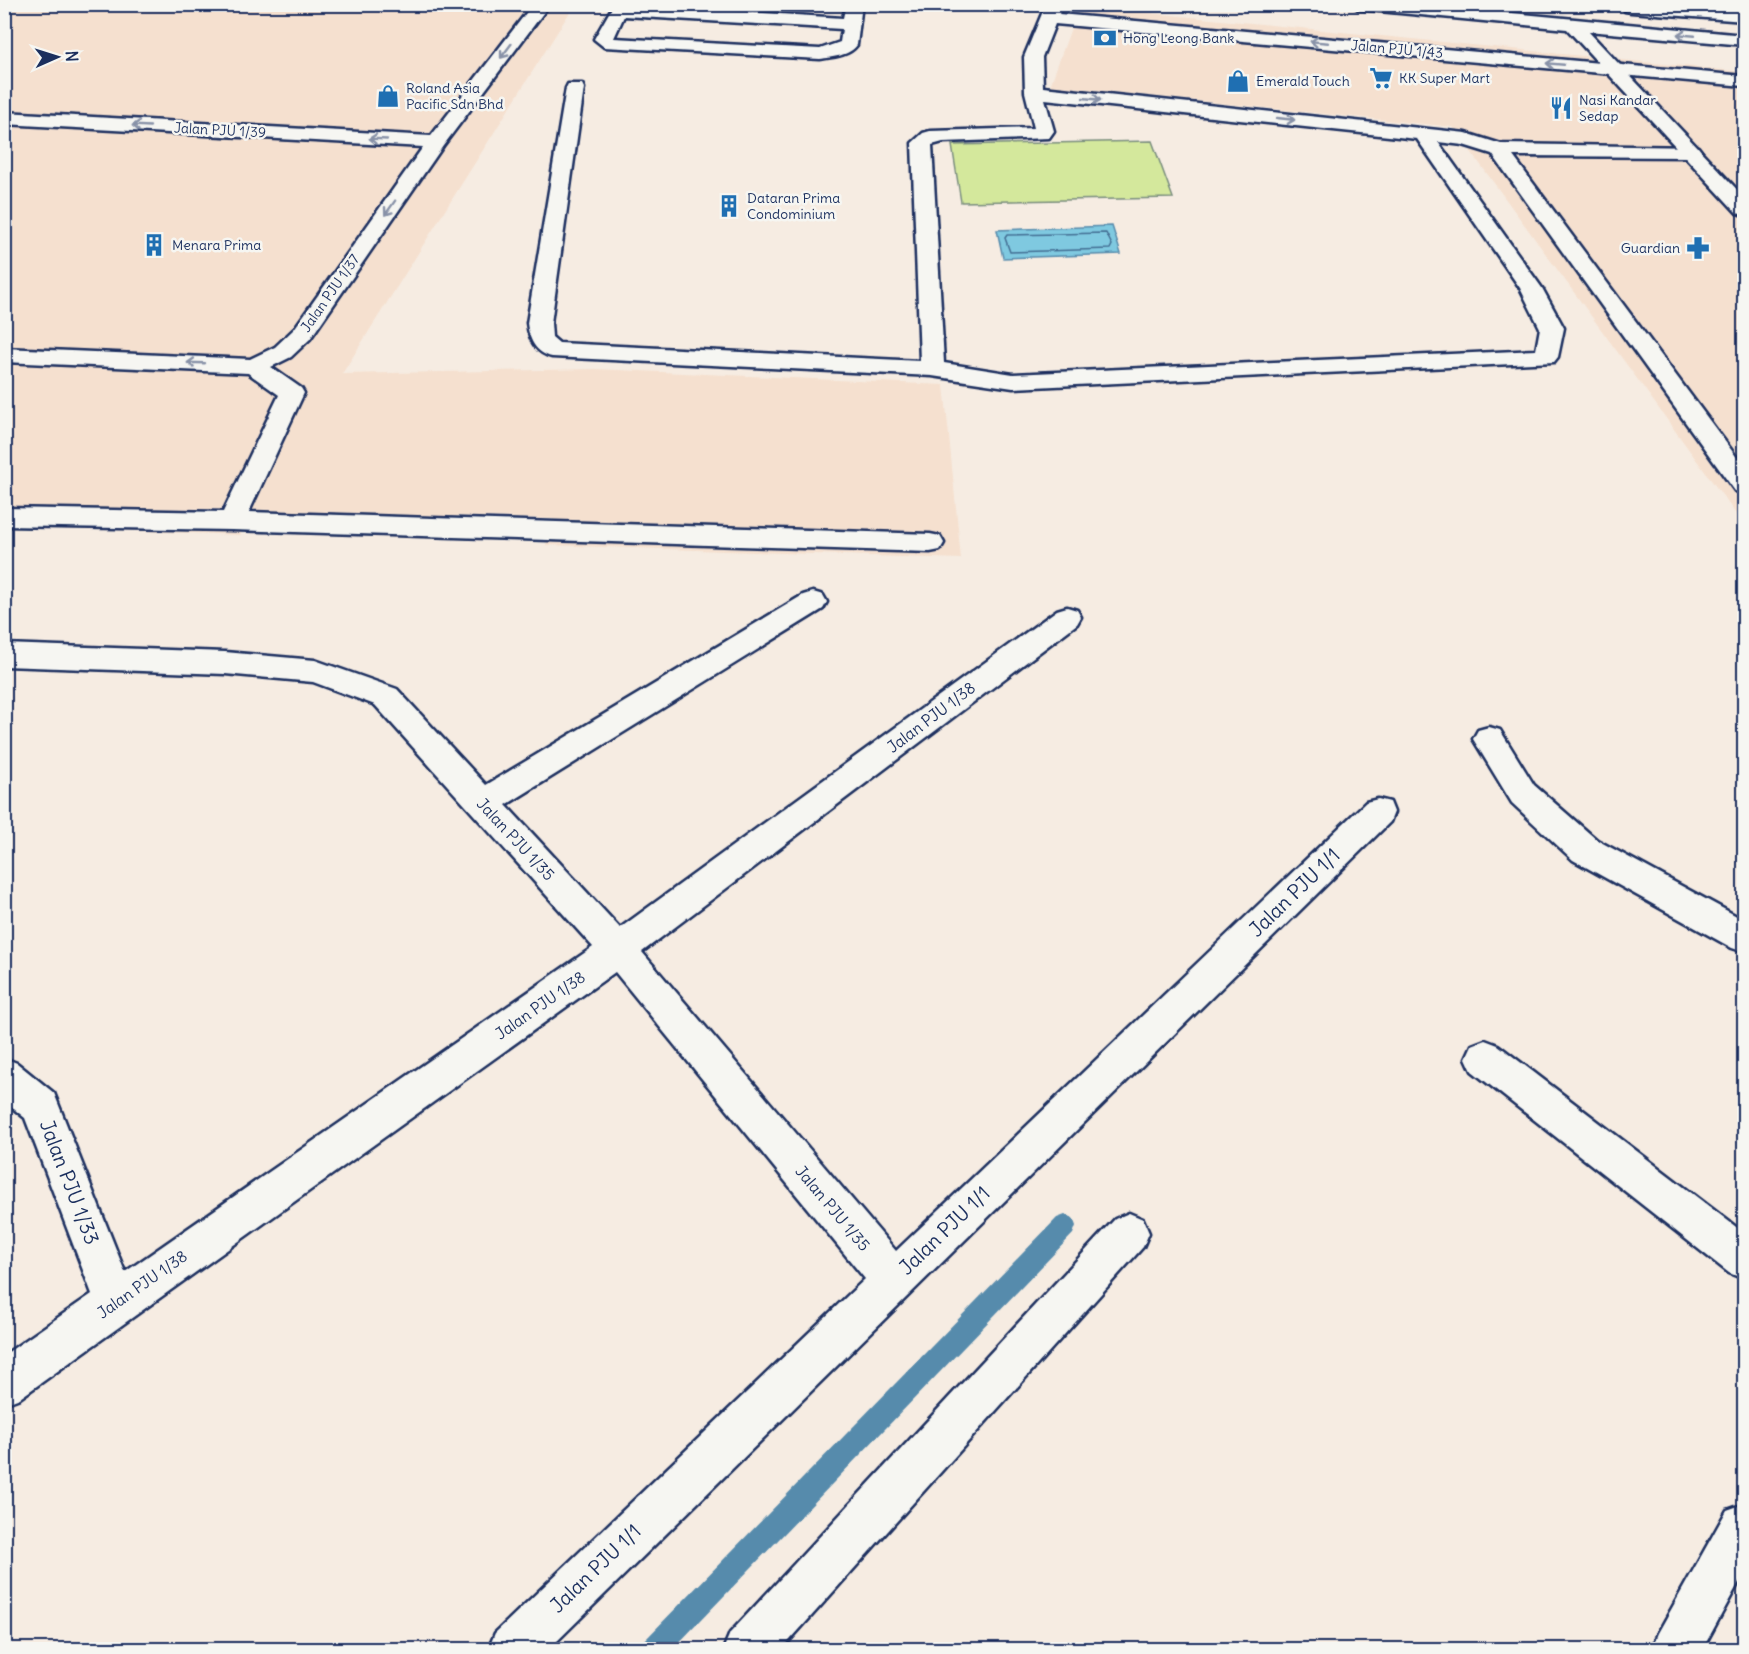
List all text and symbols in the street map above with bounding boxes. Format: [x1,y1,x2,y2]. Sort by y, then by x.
bank icon: Hong Leong Bank [1092,25,1118,51]
north arrow [27,27,87,87]
place label: Hong Leong Bank [1123,29,1234,47]
one-way arrow [1677,29,1697,40]
one-way arrow [1309,36,1329,47]
street label: Jalan PJU 1/43 [1350,36,1444,62]
one-way arrow [500,43,513,59]
text: N [62,50,82,62]
one-way arrow [1545,58,1565,69]
supermarket icon: KK Super Mart [1368,65,1394,91]
shop icon: Emerald Touch [1225,68,1251,94]
place label: KK Super Mart [1399,69,1490,87]
place label: Emerald Touch [1256,72,1350,90]
place label: Roland Asia Pacific Sdn Bhd [406,79,503,113]
shop icon: Roland Asia Pacific Sdn Bhd [375,83,401,109]
place label: Nasi Kandar Sedap [1579,91,1656,125]
one-way arrow [1082,94,1102,105]
restaurant icon: Nasi Kandar Sedap [1548,95,1574,121]
one-way arrow [1276,114,1296,125]
street label: Jalan PJU 1/39 [173,119,267,141]
one-way arrow [132,120,152,131]
one-way arrow [368,134,388,145]
place label: Dataran Prima Condominium [747,189,840,223]
building icon: Dataran Prima Condominium [716,193,742,219]
one-way arrow [384,199,396,215]
building icon: Menara Prima [141,232,167,258]
pharmacy icon: Guardian [1685,235,1711,261]
place label: Menara Prima [172,236,261,254]
place label: Guardian [1621,239,1680,257]
street label: Jalan PJU 1/37 [297,250,364,335]
one-way arrow [186,357,206,369]
street label: Jalan PJU 1/38 [883,677,979,757]
street label: Jalan PJU 1/35 [473,794,559,884]
street label: Jalan PJU 1/1 [1243,842,1345,942]
street label: Jalan PJU 1/38 [491,967,589,1043]
street label: Jalan PJU 1/33 [35,1116,105,1248]
street label: Jalan PJU 1/35 [791,1161,875,1255]
street label: Jalan PJU 1/1 [893,1180,995,1280]
street label: Jalan PJU 1/38 [93,1246,191,1322]
street label: Jalan PJU 1/1 [544,1518,646,1618]

